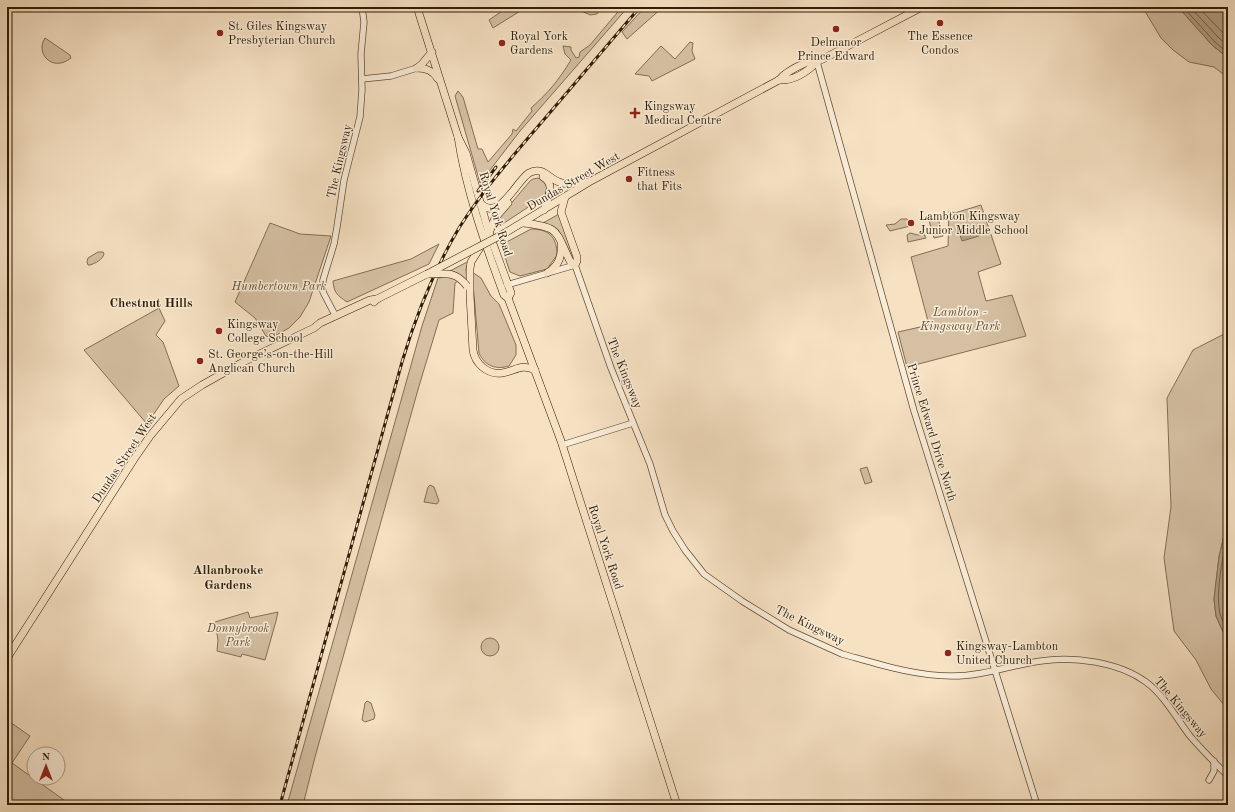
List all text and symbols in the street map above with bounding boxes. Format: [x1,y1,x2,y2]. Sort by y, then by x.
marker: The Essence Condos [935,18,945,28]
place label: St. Giles Kingsway Presbyterian Church [228,21,336,47]
marker: Delmanor Prince Edward [831,24,841,34]
marker: St. Giles Kingsway Presbyterian Church [215,28,225,38]
place label: Royal York Gardens [510,31,568,57]
place label: The Essence Condos [907,31,973,57]
place label: Delmanor Prince Edward [797,37,875,63]
marker: Royal York Gardens [497,38,507,48]
place label: Kingsway Medical Centre [644,101,722,127]
marker: Kingsway Medical Centre [629,107,641,119]
street label: The Kingsway [326,122,354,199]
street label: Dundas Street West [525,150,622,213]
place label: Fitness that Fits [637,167,682,193]
street label: Royal York Road [476,170,514,258]
marker: Fitness that Fits [624,174,634,184]
place label: Lambton Kingsway Junior Middle School [919,211,1028,237]
marker: Lambton Kingsway Junior Middle School [906,218,916,228]
park label: Humbertown Park [231,281,327,293]
district label: Chestnut Hills [109,297,193,310]
park label: Lambton - Kingsway Park [919,307,1000,333]
place label: Kingsway College School [227,319,303,345]
marker: Kingsway College School [214,326,224,336]
street label: The Kingsway [604,336,644,411]
place label: St. George’s-on-the-Hill Anglican Church [208,349,333,375]
marker: St. George’s-on-the-Hill Anglican Church [195,356,205,366]
street label: Prince Edward Drive North [904,362,958,503]
street label: Dundas Street West [91,412,159,505]
street label: Royal York Road [586,504,624,591]
district label: Allanbrooke Gardens [193,564,263,592]
street label: The Kingsway [773,604,847,648]
park label: Donnybrook Park [206,623,269,649]
place label: Kingsway-Lambton United Church [956,641,1059,667]
marker: Kingsway-Lambton United Church [943,648,953,658]
street label: The Kingsway [1151,675,1209,741]
north arrow [26,746,66,786]
text: N [42,752,51,763]

